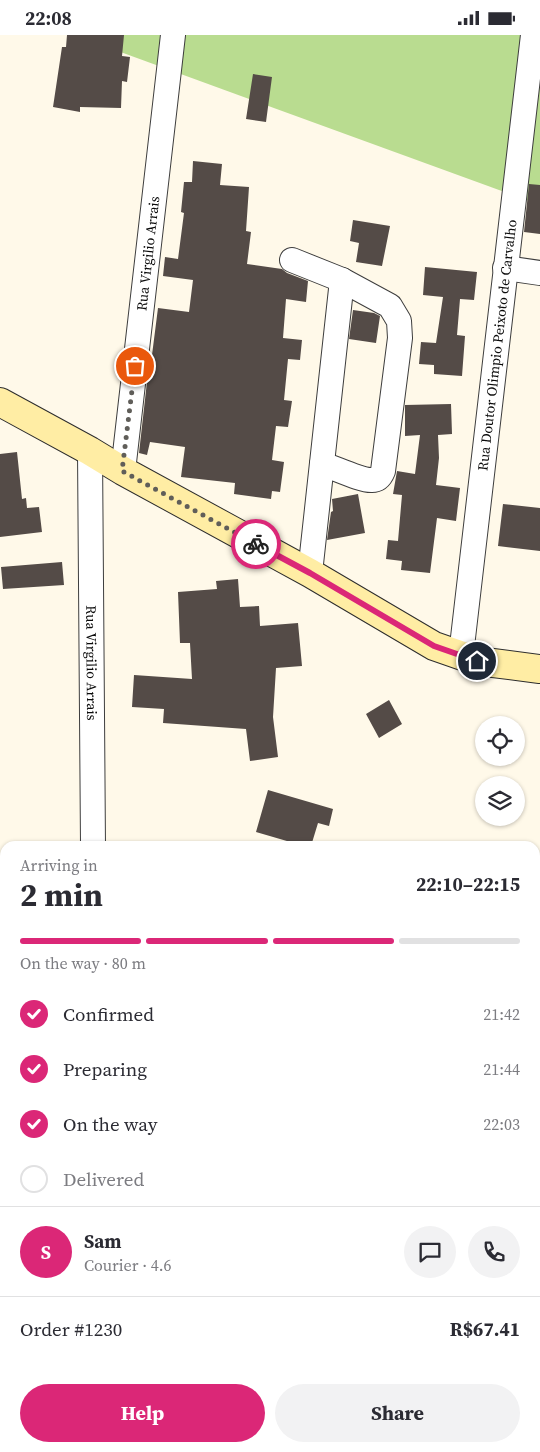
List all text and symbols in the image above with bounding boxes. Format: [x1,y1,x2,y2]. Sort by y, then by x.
text: 22:08 [25,5,72,31]
street label: Rua Virgilio Arrais [131,195,164,312]
street label: Rua Doutor Olimpio Peixoto de Carvalho [472,218,522,472]
pin [114,345,156,387]
icon: bag [121,352,149,380]
courier [231,519,281,569]
icon: bike [242,530,270,558]
street label: Rua Virgilio Arrais [81,605,102,721]
pin [456,640,498,682]
icon: home [463,647,491,675]
map controls [475,716,525,826]
button: locate [475,716,525,766]
button: layers [475,776,525,826]
text: Arriving in [20,854,98,876]
text: 22:10–22:15 [416,871,520,897]
text: 2 min [20,873,103,917]
text: On the way · 80 m [20,952,146,974]
icon: check [20,1000,48,1028]
text: Confirmed [63,1001,154,1027]
text: 21:42 [483,1003,520,1025]
icon: check [20,1055,48,1083]
text: Preparing [63,1056,147,1082]
text: 21:44 [483,1058,520,1080]
icon: check [20,1110,48,1138]
text: On the way [63,1111,158,1137]
text: 22:03 [483,1113,520,1135]
text: Delivered [63,1166,144,1192]
button: chat [404,1226,456,1278]
button: phone [468,1226,520,1278]
text: Sam [84,1228,122,1254]
text: S [41,1239,51,1265]
text: Courier · 4.6 [84,1254,172,1276]
text: Order #1230 [20,1316,122,1342]
text: R$67.41 [450,1316,520,1342]
button: Help [20,1384,265,1442]
button: Share [275,1384,520,1442]

